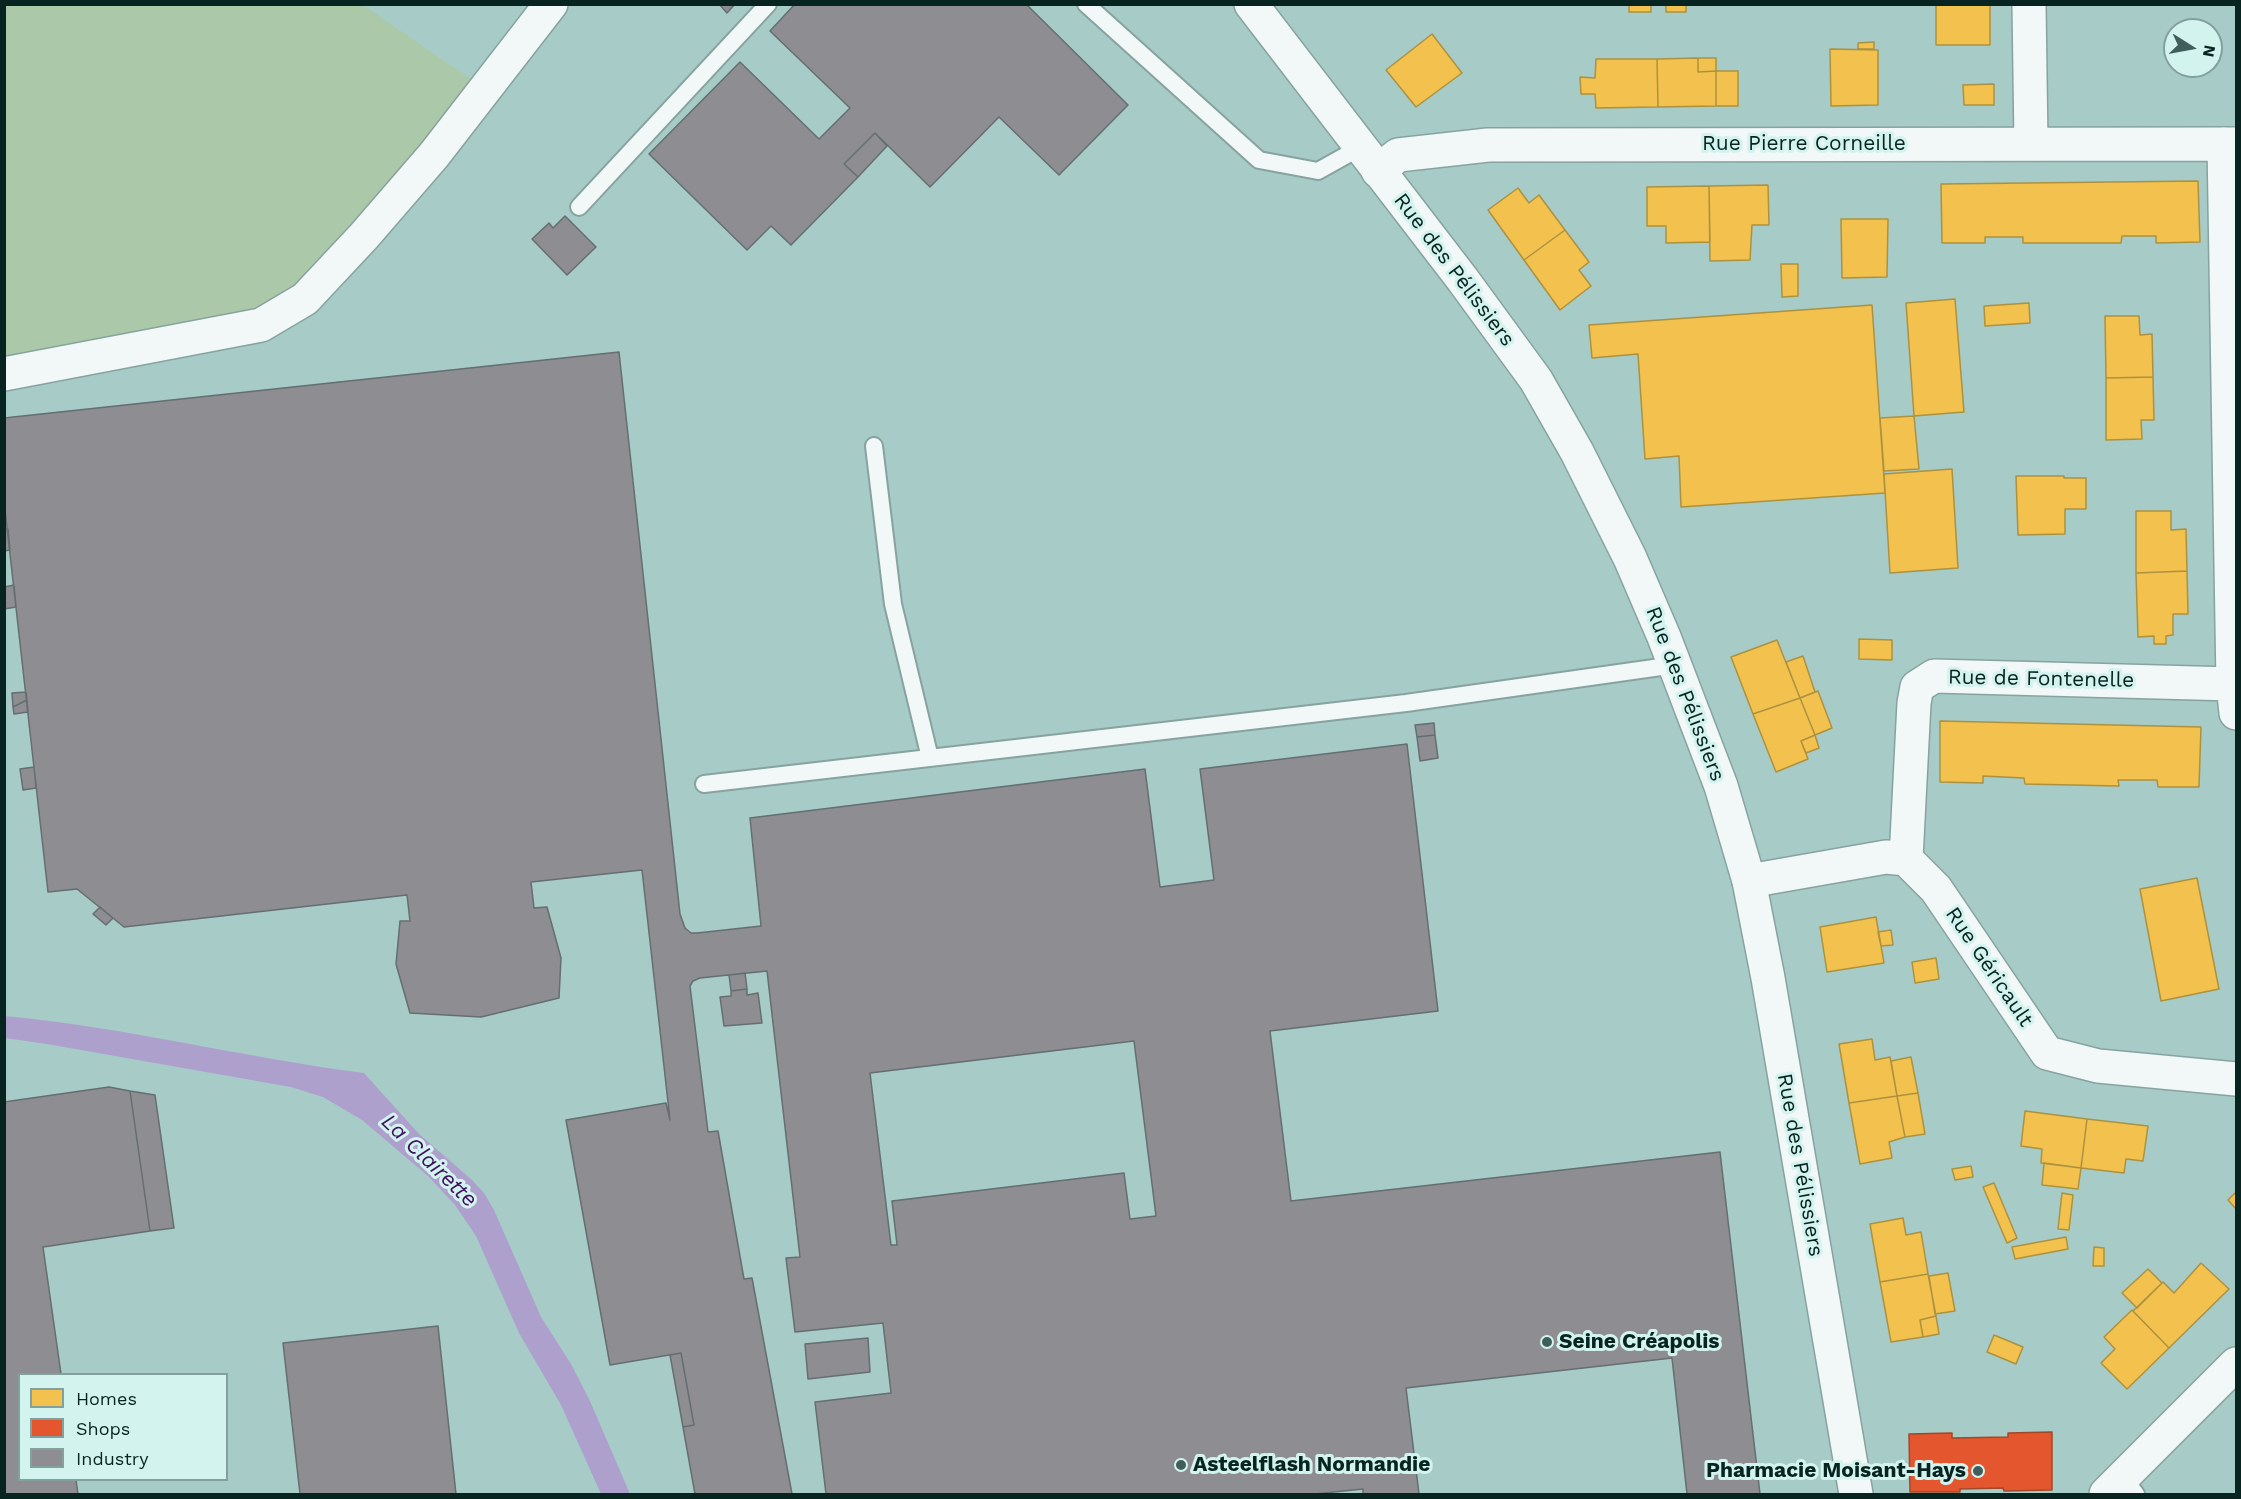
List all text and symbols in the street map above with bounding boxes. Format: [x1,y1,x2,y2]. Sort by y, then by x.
north arrow [2163,18,2223,78]
text: N [2199,44,2220,59]
street label: Rue Pierre Corneille [1702,131,1906,157]
street label: Rue des Pélissiers [1388,188,1520,352]
street label: Rue des Pélissiers [1640,603,1730,785]
street label: Rue de Fontenelle [1948,665,2134,693]
street label: Rue Géricault [1940,902,2038,1032]
street label: Rue des Pélissiers [1772,1072,1828,1258]
water label: La Clairette [376,1109,482,1213]
place label: Seine Créapolis [1559,1329,1719,1355]
marker: Seine Créapolis [1540,1335,1554,1349]
legend [18,1373,228,1481]
text: Homes [76,1388,137,1409]
text: Shops [76,1418,130,1439]
text: Industry [76,1448,148,1469]
place label: Asteelflash Normandie [1193,1452,1430,1478]
marker: Asteelflash Normandie [1174,1458,1188,1472]
place label: Pharmacie Moisant-Hays [1706,1458,1966,1484]
marker: Pharmacie Moisant-Hays [1971,1464,1985,1478]

